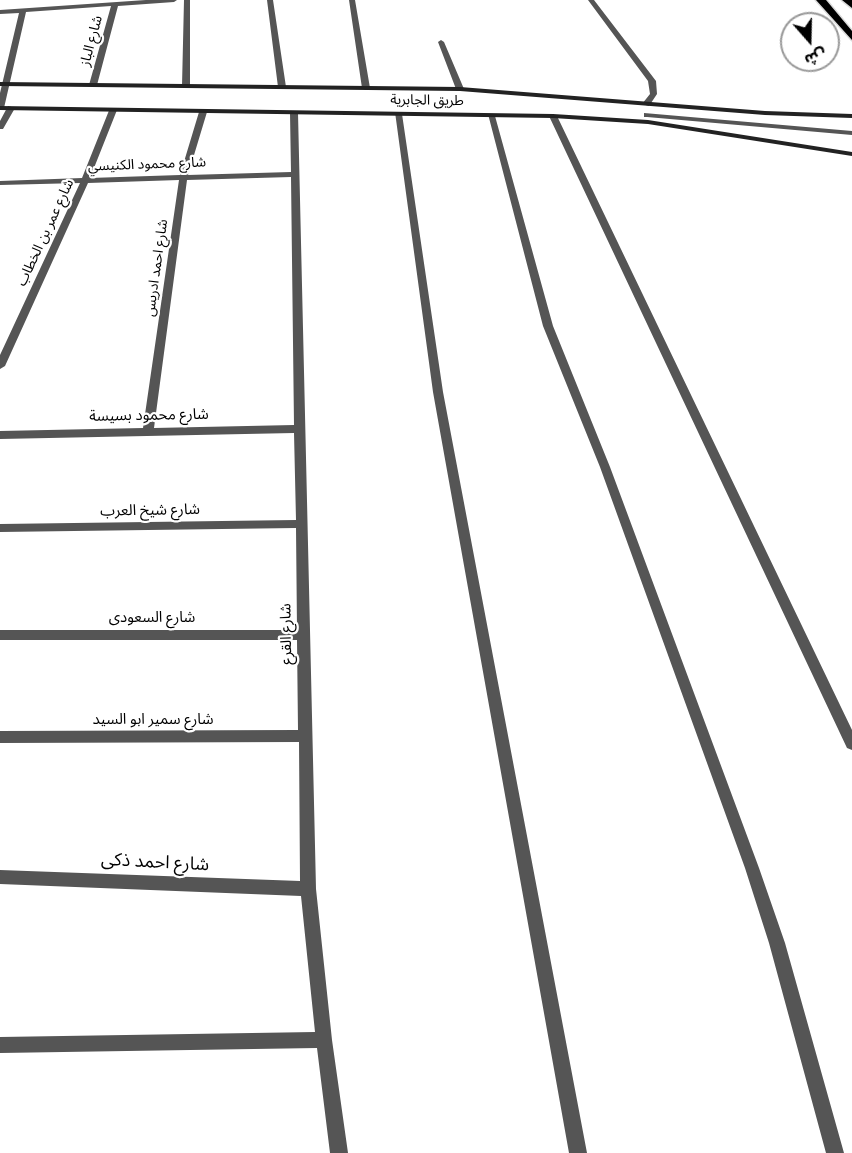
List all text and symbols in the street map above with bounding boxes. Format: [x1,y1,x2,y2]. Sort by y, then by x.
north arrow [780,12,840,72]
street label: شارع الباز [77,14,107,68]
text: ش [802,45,829,70]
street label: طريق الجابرية [390,92,464,110]
street label: شارع محمود الكنيسي [88,155,206,175]
street label: شارع عمر بن الخطاب [14,177,78,289]
street label: شارع احمد ادريس [142,218,172,318]
street label: شارع محمود بسيسة [89,406,209,426]
street label: شارع شيخ العرب [100,501,200,521]
street label: شارع القرع [277,603,297,665]
street label: شارع السعودى [109,609,195,627]
street label: شارع سمير ابو السيد [93,711,213,729]
street label: شارع احمد ذكى [100,849,210,877]

